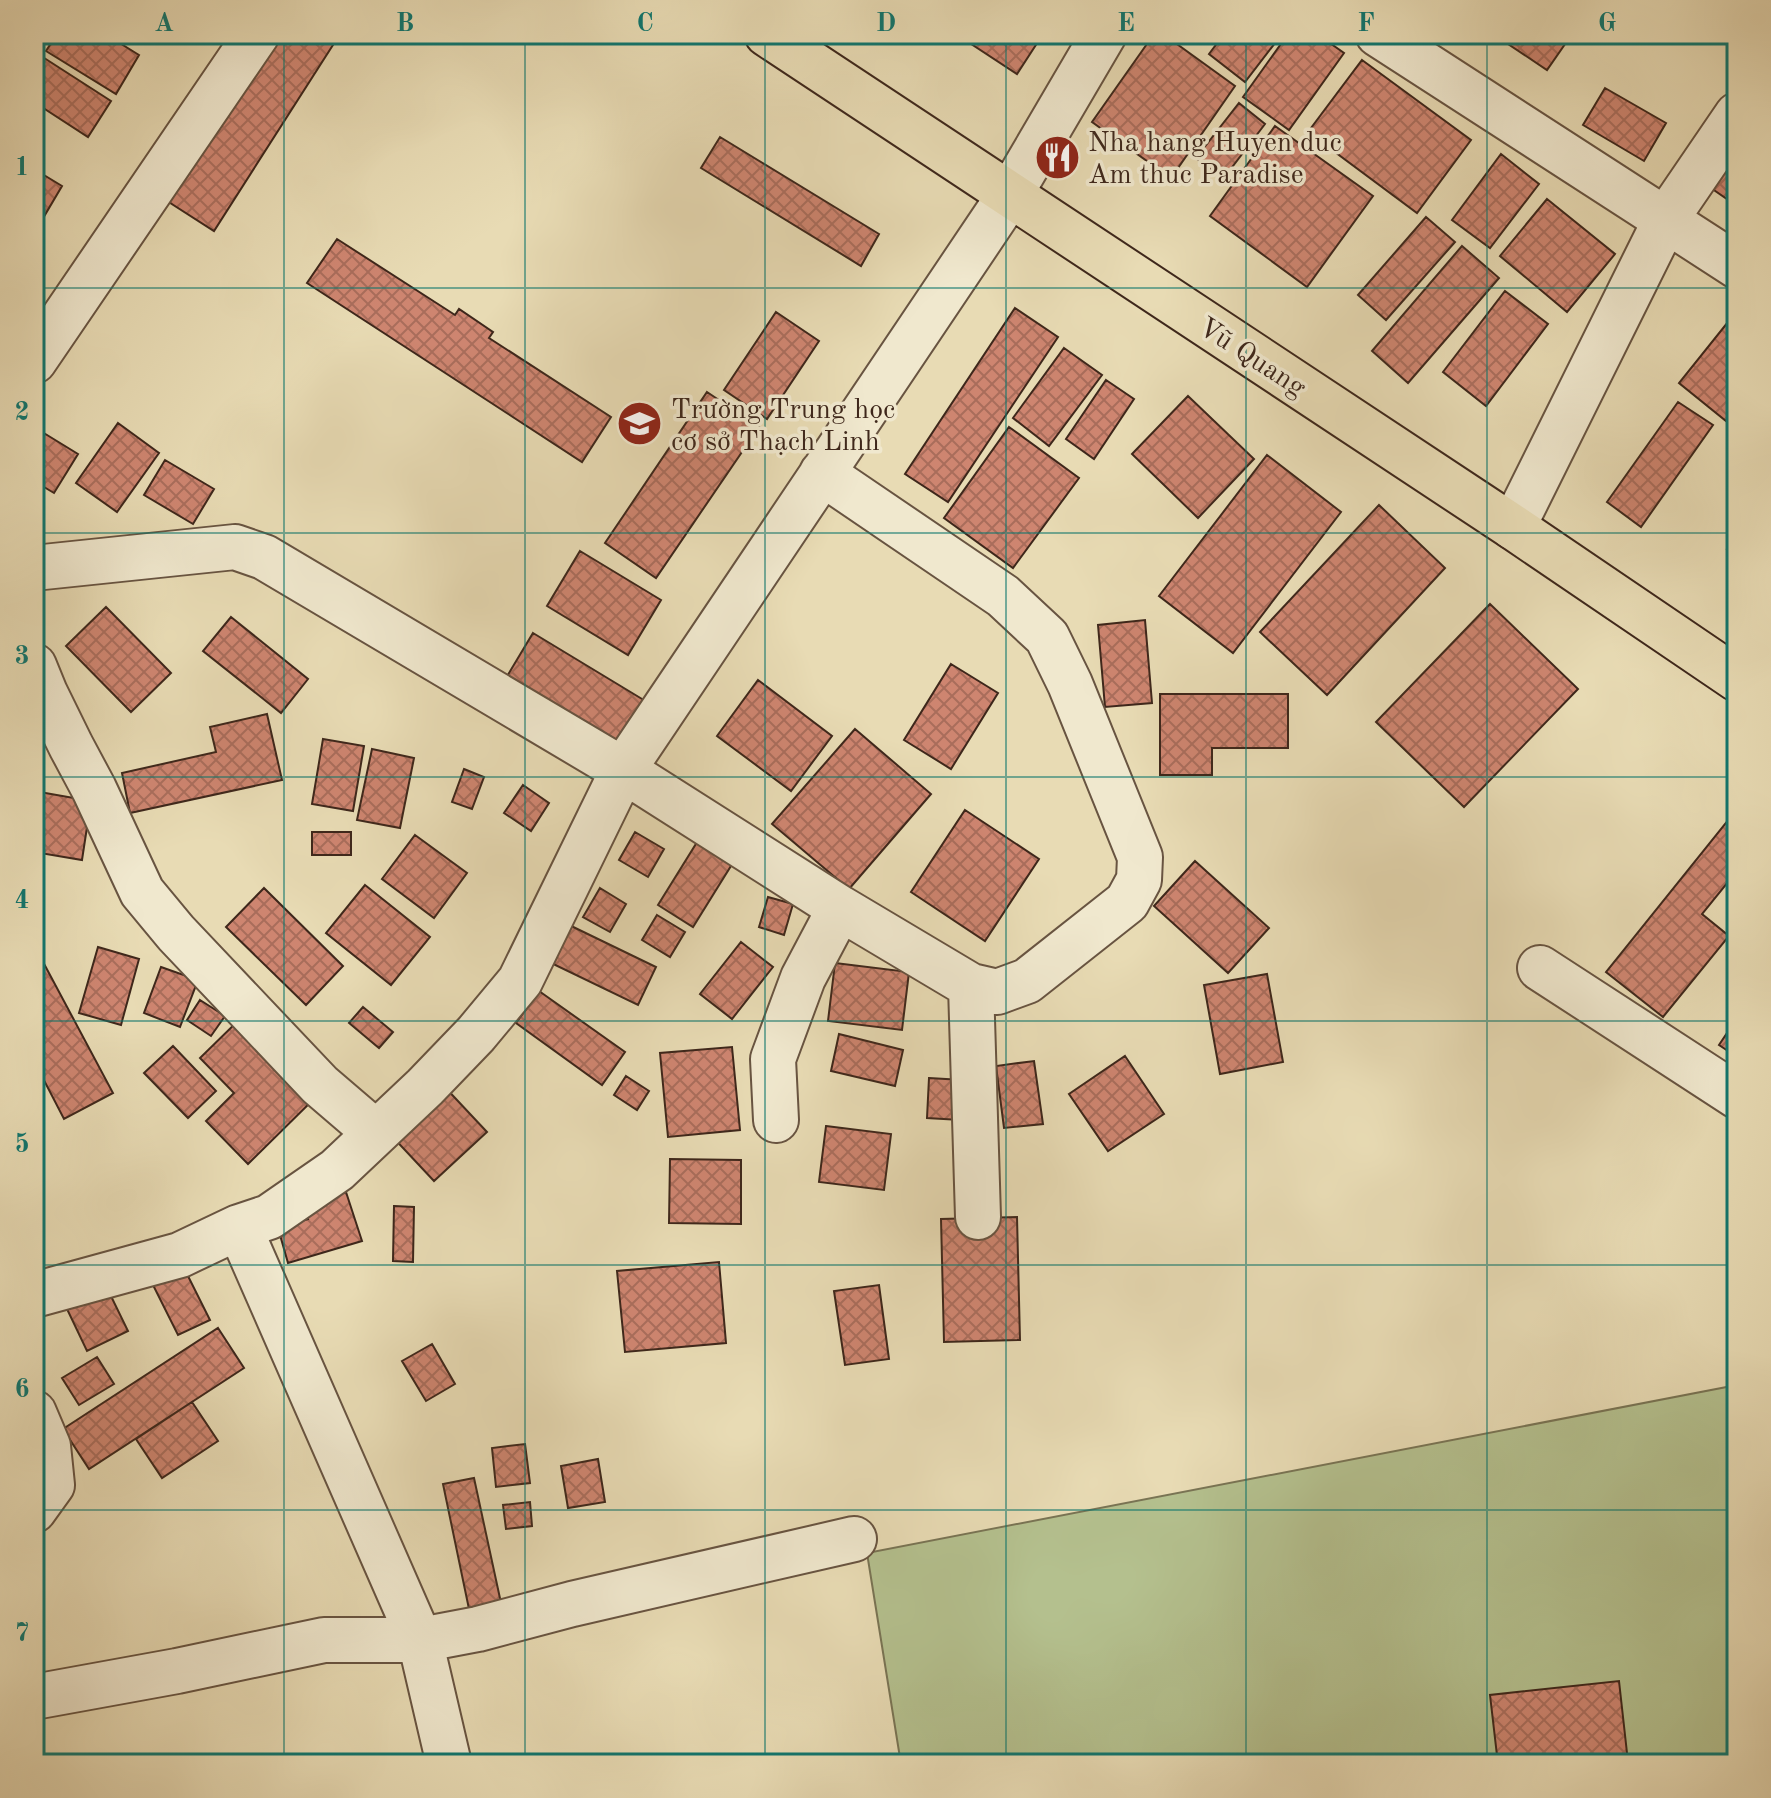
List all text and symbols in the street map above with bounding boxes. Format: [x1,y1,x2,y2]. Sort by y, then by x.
text: A [154,11,174,37]
text: B [396,11,414,37]
text: C [636,11,654,37]
text: D [876,11,896,37]
text: E [1117,11,1135,37]
text: F [1357,11,1375,37]
text: G [1598,11,1616,37]
place label: Nha hang Huyen duc Am thuc Paradise [1088,130,1342,190]
restaurant icon: Nha hang Huyen duc Am thuc Paradise [1033,133,1081,181]
text: 1 [14,155,30,181]
street label: Vũ Quang [1193,314,1310,403]
place label: Trường Trung học cơ sở Thạch Linh [671,397,895,457]
text: 2 [14,400,30,426]
school or university icon: Trường Trung học cơ sở Thạch Linh [616,400,664,448]
text: 3 [14,644,30,670]
text: 4 [14,888,30,914]
text: 5 [14,1132,30,1158]
text: 6 [14,1377,30,1403]
text: 7 [14,1621,30,1647]

